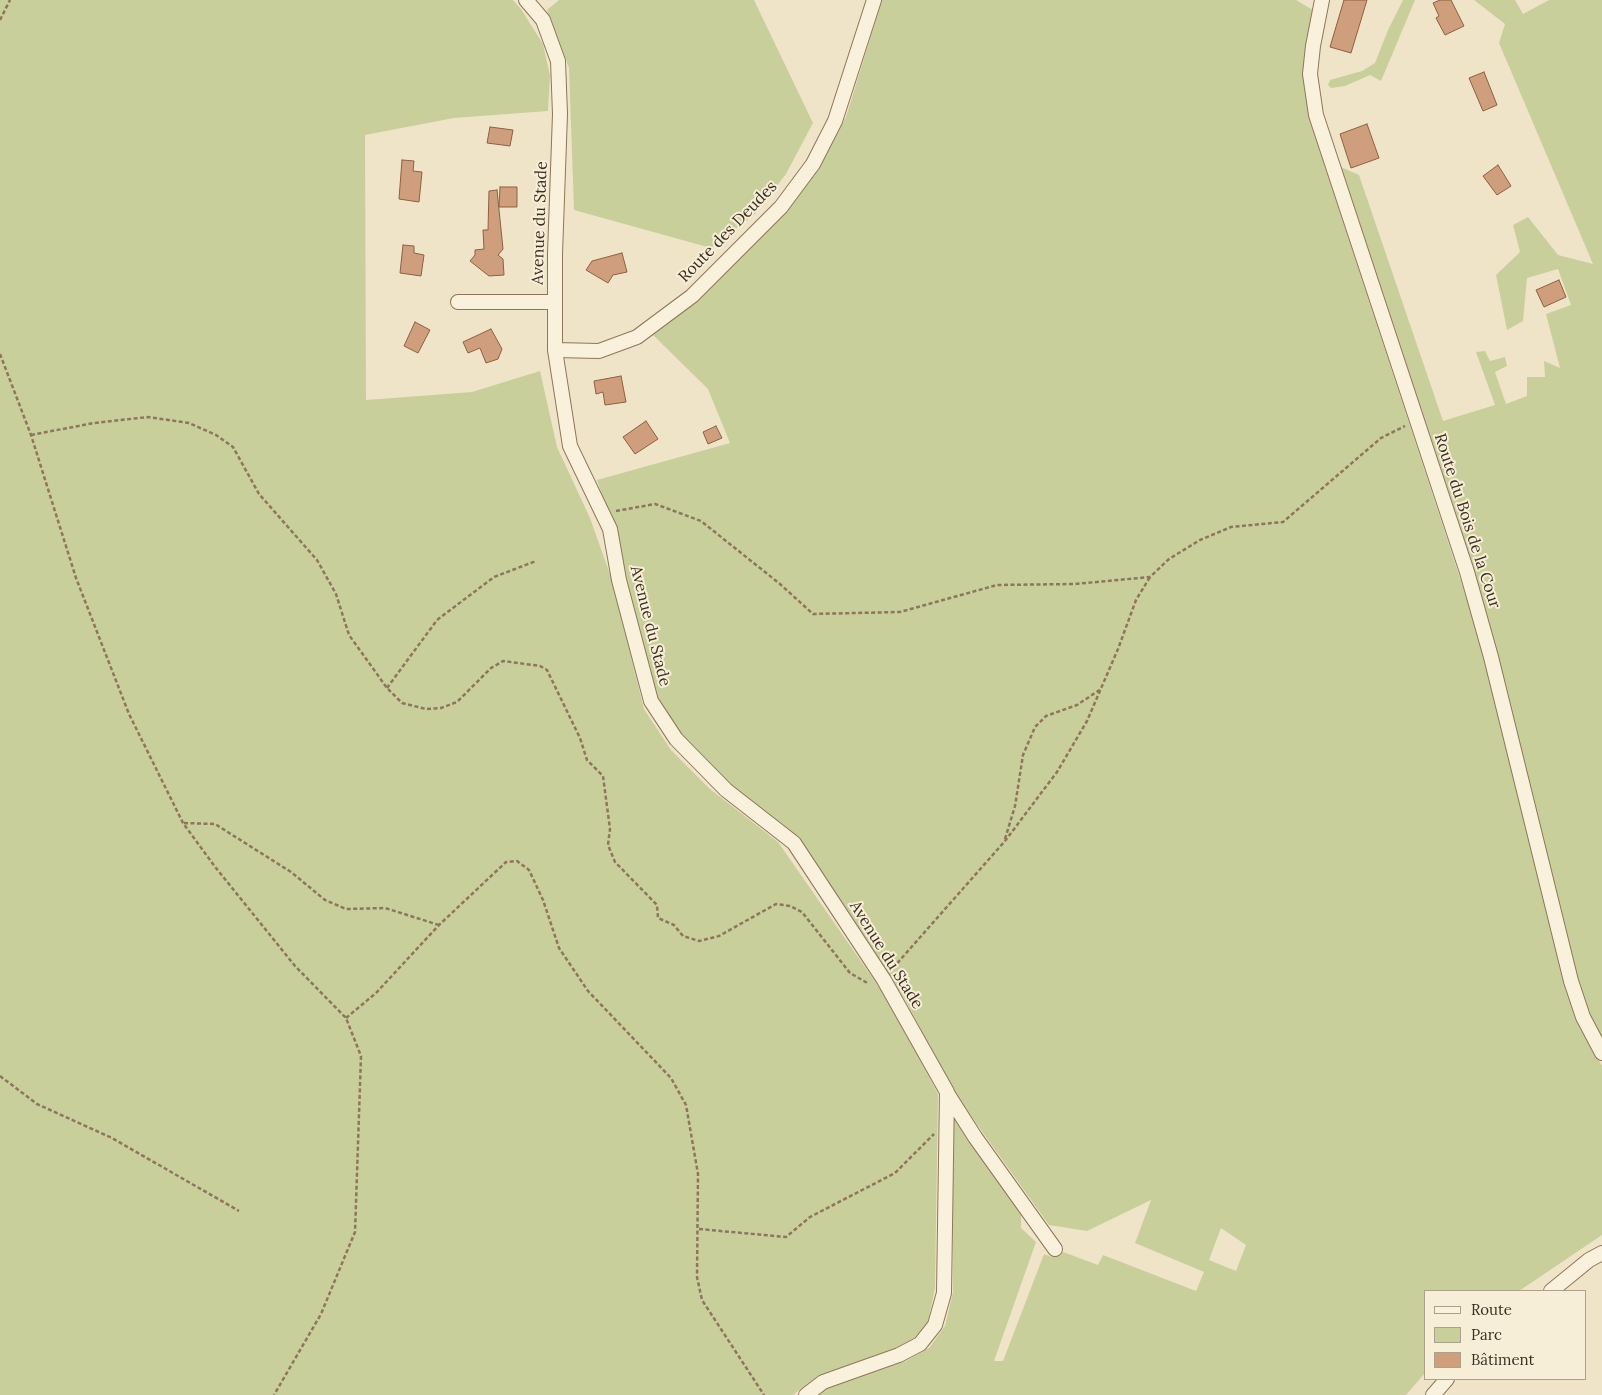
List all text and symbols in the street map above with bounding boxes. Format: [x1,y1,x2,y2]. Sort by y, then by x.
street label: Avenue du Stade [528,161,552,285]
street label: Route des Deudes [675,177,781,287]
street label: Route du Bois de la Cour [1430,431,1504,611]
street label: Avenue du Stade [626,564,674,688]
street label: Avenue du Stade [845,898,927,1012]
legend [1424,1290,1587,1380]
text: Route [1471,1300,1512,1319]
text: Parc [1471,1325,1502,1344]
text: Bâtiment [1471,1350,1534,1369]

